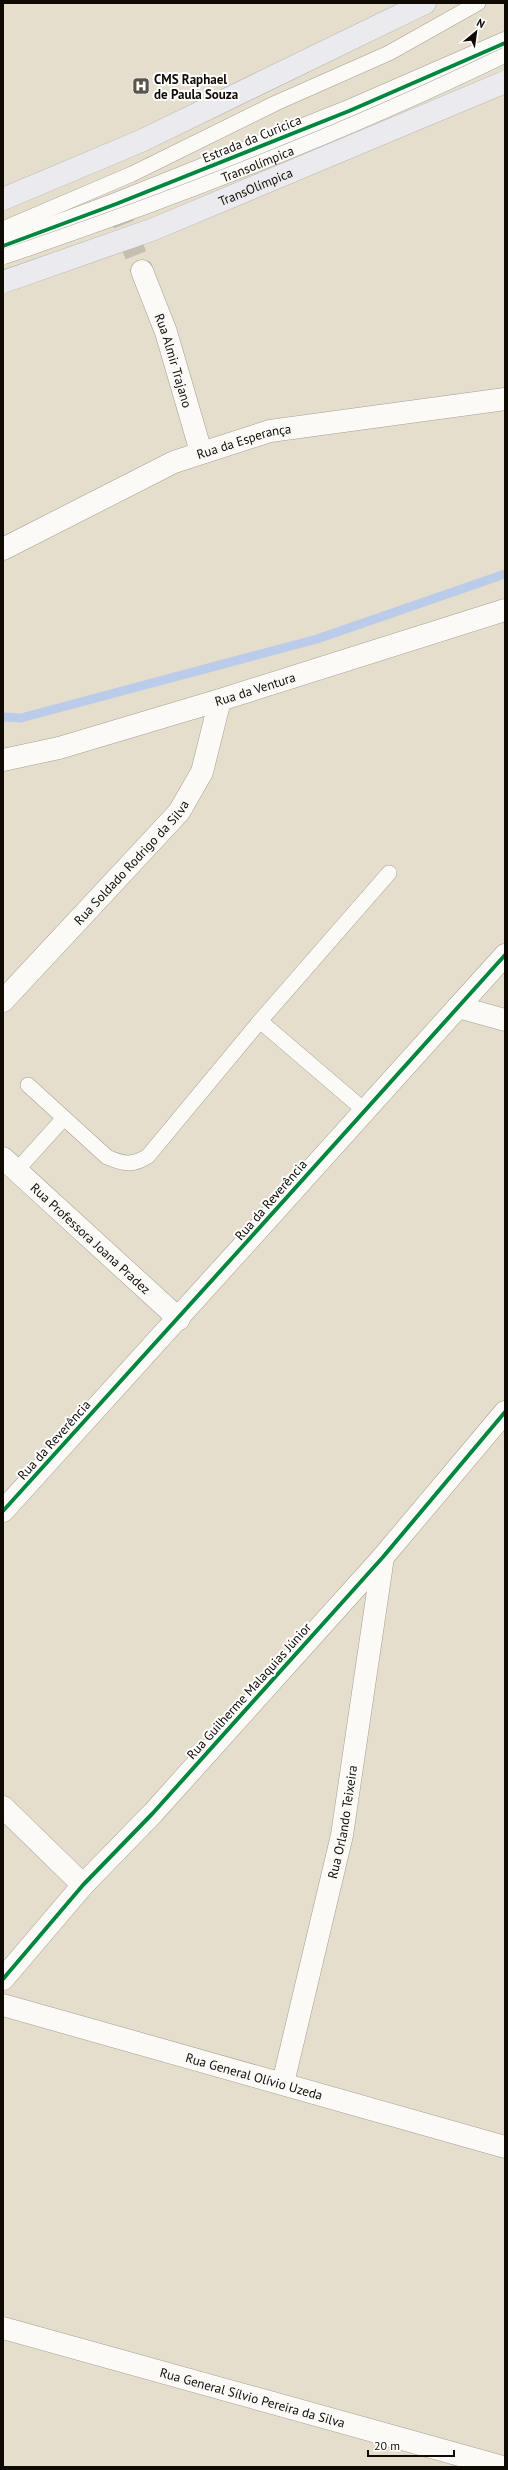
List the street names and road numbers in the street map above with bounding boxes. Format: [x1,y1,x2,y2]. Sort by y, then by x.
street label: Estrada da Curicica [200,111,304,167]
street label: Transolímpica [219,142,296,186]
street label: TransOlímpica [216,163,295,210]
street label: Rua Almir Trajano [151,311,196,410]
street label: Rua da Esperança [194,420,292,463]
street label: Rua da Ventura [213,668,298,710]
street label: Rua Soldado Rodrigo da Silva [70,797,193,928]
street label: Rua da Reverência [231,1156,311,1244]
street label: Rua Professora Joana Pradez [27,1179,155,1298]
street label: Rua da Reverência [14,1397,94,1483]
street label: Rua Guilherme Malaquias Júnior [183,1619,315,1763]
street label: Rua Orlando Teixeira [323,1764,361,1880]
street label: Rua General Olívio Uzeda [184,2049,325,2103]
street label: Rua General Sílvio Pereira da Silva [158,2364,347,2431]

